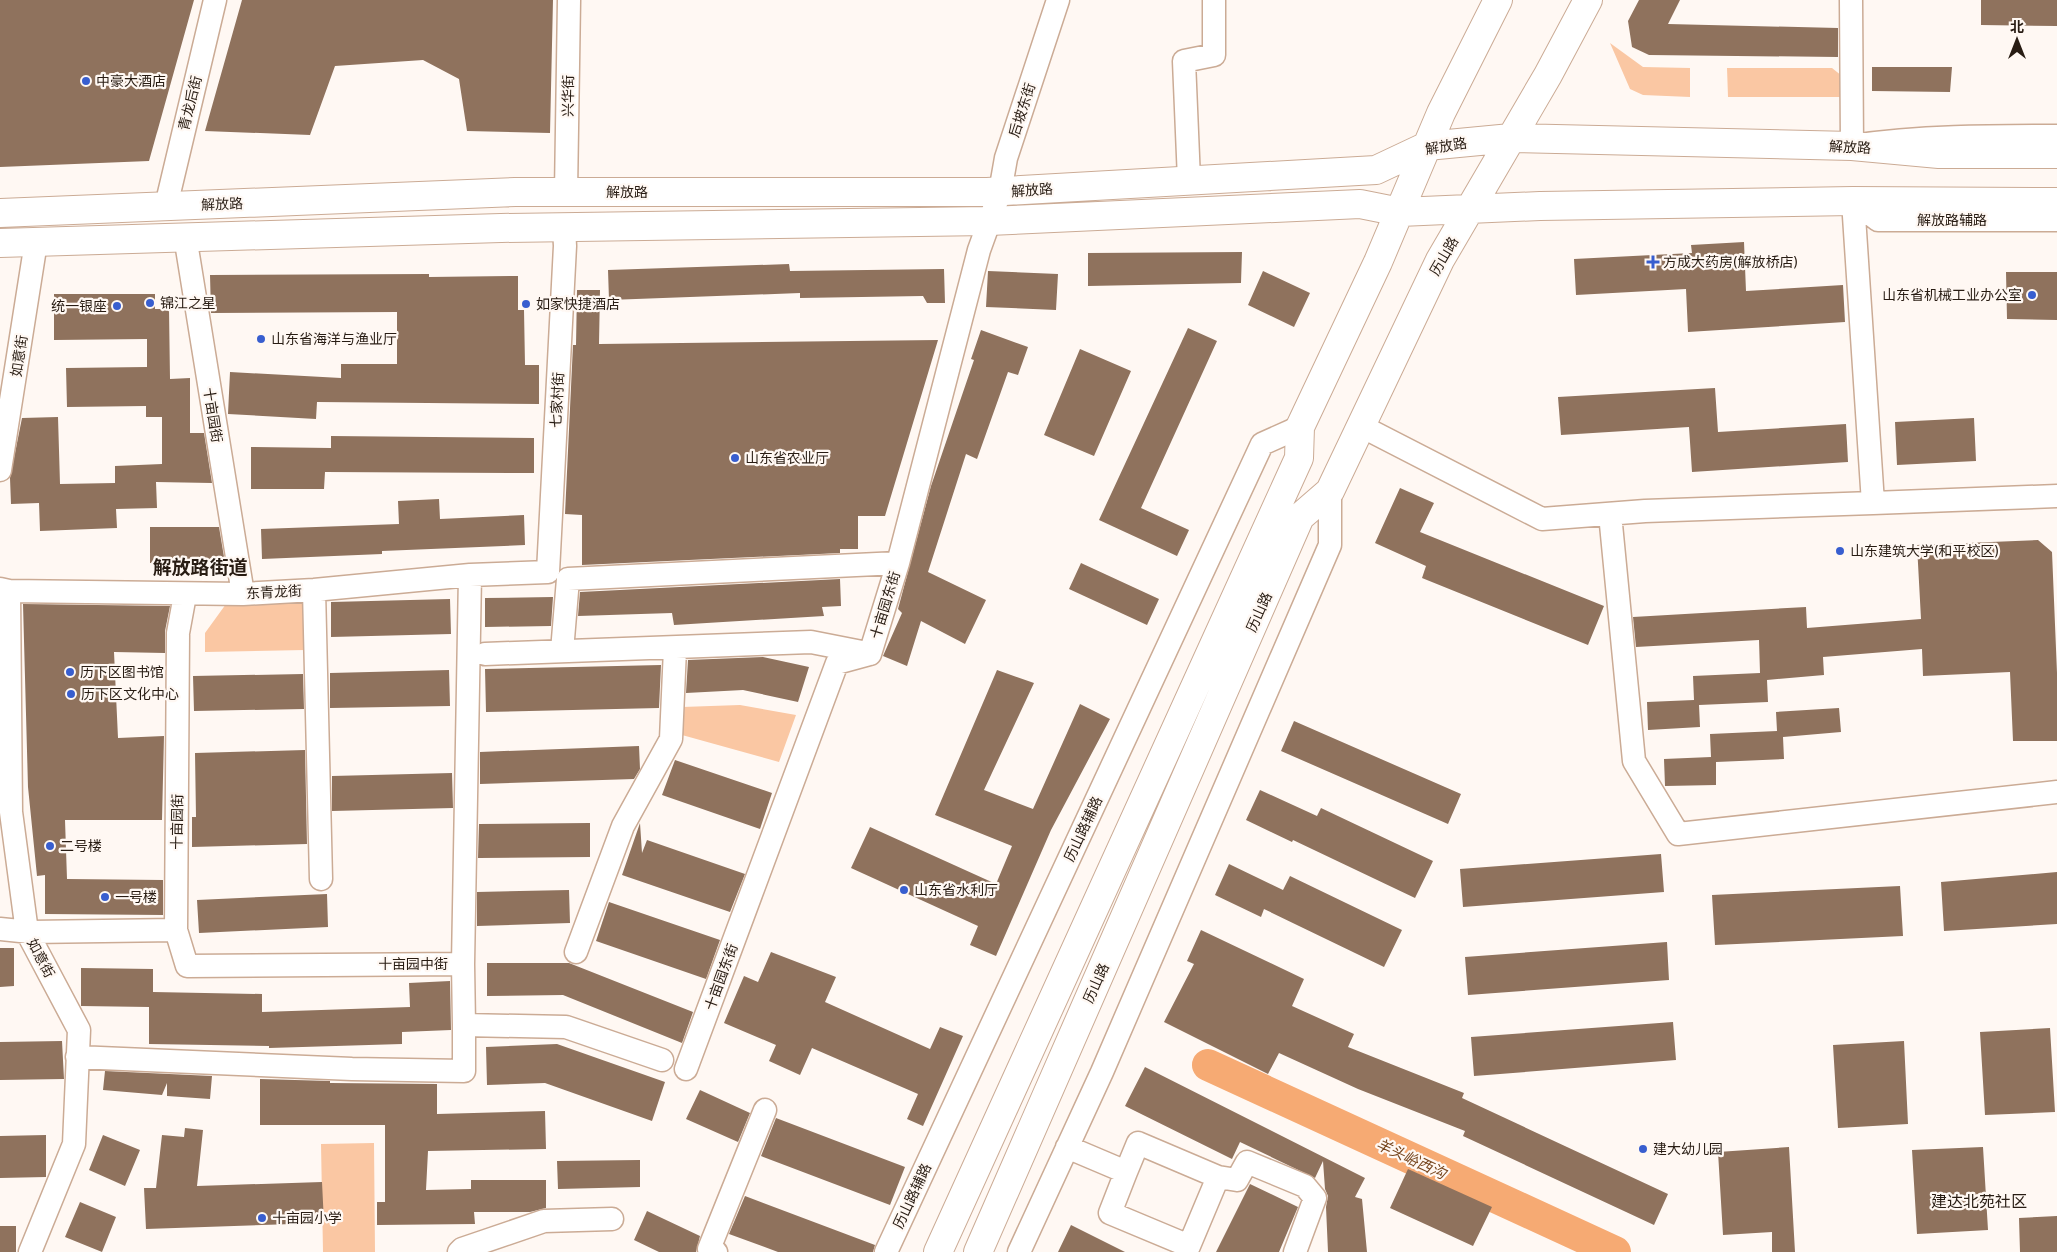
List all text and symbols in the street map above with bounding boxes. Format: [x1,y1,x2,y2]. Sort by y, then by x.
north arrow [1992,15,2042,65]
text: 北 [2010,18,2024,36]
place label: 中豪大酒店 [96,72,166,90]
street label: 青龙后街 [174,74,206,132]
marker: 中豪大酒店 [80,75,92,87]
street label: 兴华街 [559,75,577,117]
street label: 后坡东街 [1005,81,1039,139]
street label: 解放路 [1424,134,1468,158]
street label: 解放路 [1829,137,1871,157]
street label: 解放路 [1010,180,1054,200]
street label: 解放路 [606,183,648,201]
street label: 解放路 [201,194,243,214]
street label: 解放路辅路 [1917,211,1987,229]
street label: 历山路 [1426,233,1462,279]
place label: 方成大药房(解放桥店) [1663,253,1798,271]
marker: 方成大药房(解放桥店) [1647,256,1659,268]
place label: 山东省机械工业办公室 [1882,286,2022,304]
marker: 山东省机械工业办公室 [2026,289,2038,301]
place label: 锦江之星 [160,294,216,312]
place label: 如家快捷酒店 [536,295,620,313]
place label: 统一银座 [51,297,107,315]
marker: 锦江之星 [144,297,156,309]
marker: 如家快捷酒店 [520,298,532,310]
marker: 统一银座 [111,300,123,312]
place label: 山东省海洋与渔业厅 [271,330,397,348]
marker: 山东省海洋与渔业厅 [255,333,267,345]
street label: 如意街 [7,334,31,378]
street label: 七家村街 [547,372,567,428]
street label: 十亩园街 [200,386,226,444]
place label: 山东省农业厅 [745,449,829,467]
marker: 山东省农业厅 [729,452,741,464]
place label: 山东建筑大学(和平校区) [1850,542,1999,560]
marker: 山东建筑大学(和平校区) [1834,545,1846,557]
district label: 解放路街道 [152,556,248,579]
street label: 十亩园东街 [866,569,904,641]
street label: 东青龙街 [246,582,302,602]
street label: 历山路 [1242,589,1276,635]
place label: 历下区图书馆 [80,663,164,681]
marker: 历下区图书馆 [64,666,76,678]
place label: 历下区文化中心 [81,685,179,703]
marker: 历下区文化中心 [65,688,77,700]
street label: 历山路辅路 [1060,793,1106,865]
street label: 十亩园街 [168,794,186,850]
place label: 二号楼 [60,837,102,855]
marker: 二号楼 [44,840,56,852]
place label: 山东省水利厅 [914,881,998,899]
marker: 山东省水利厅 [898,884,910,896]
place label: 一号楼 [115,888,157,906]
marker: 一号楼 [99,891,111,903]
street label: 如意街 [23,935,59,981]
street label: 十亩园东街 [701,941,741,1013]
street label: 十亩园中街 [378,955,448,973]
street label: 历山路 [1079,960,1113,1006]
water label: 羊头峪西沟 [1373,1135,1451,1184]
place label: 建大幼儿园 [1653,1140,1723,1158]
marker: 建大幼儿园 [1637,1143,1649,1155]
street label: 历山路辅路 [889,1160,935,1232]
district label: 建达北苑社区 [1931,1192,2027,1211]
place label: 十亩园小学 [272,1209,342,1227]
marker: 十亩园小学 [256,1212,268,1224]

